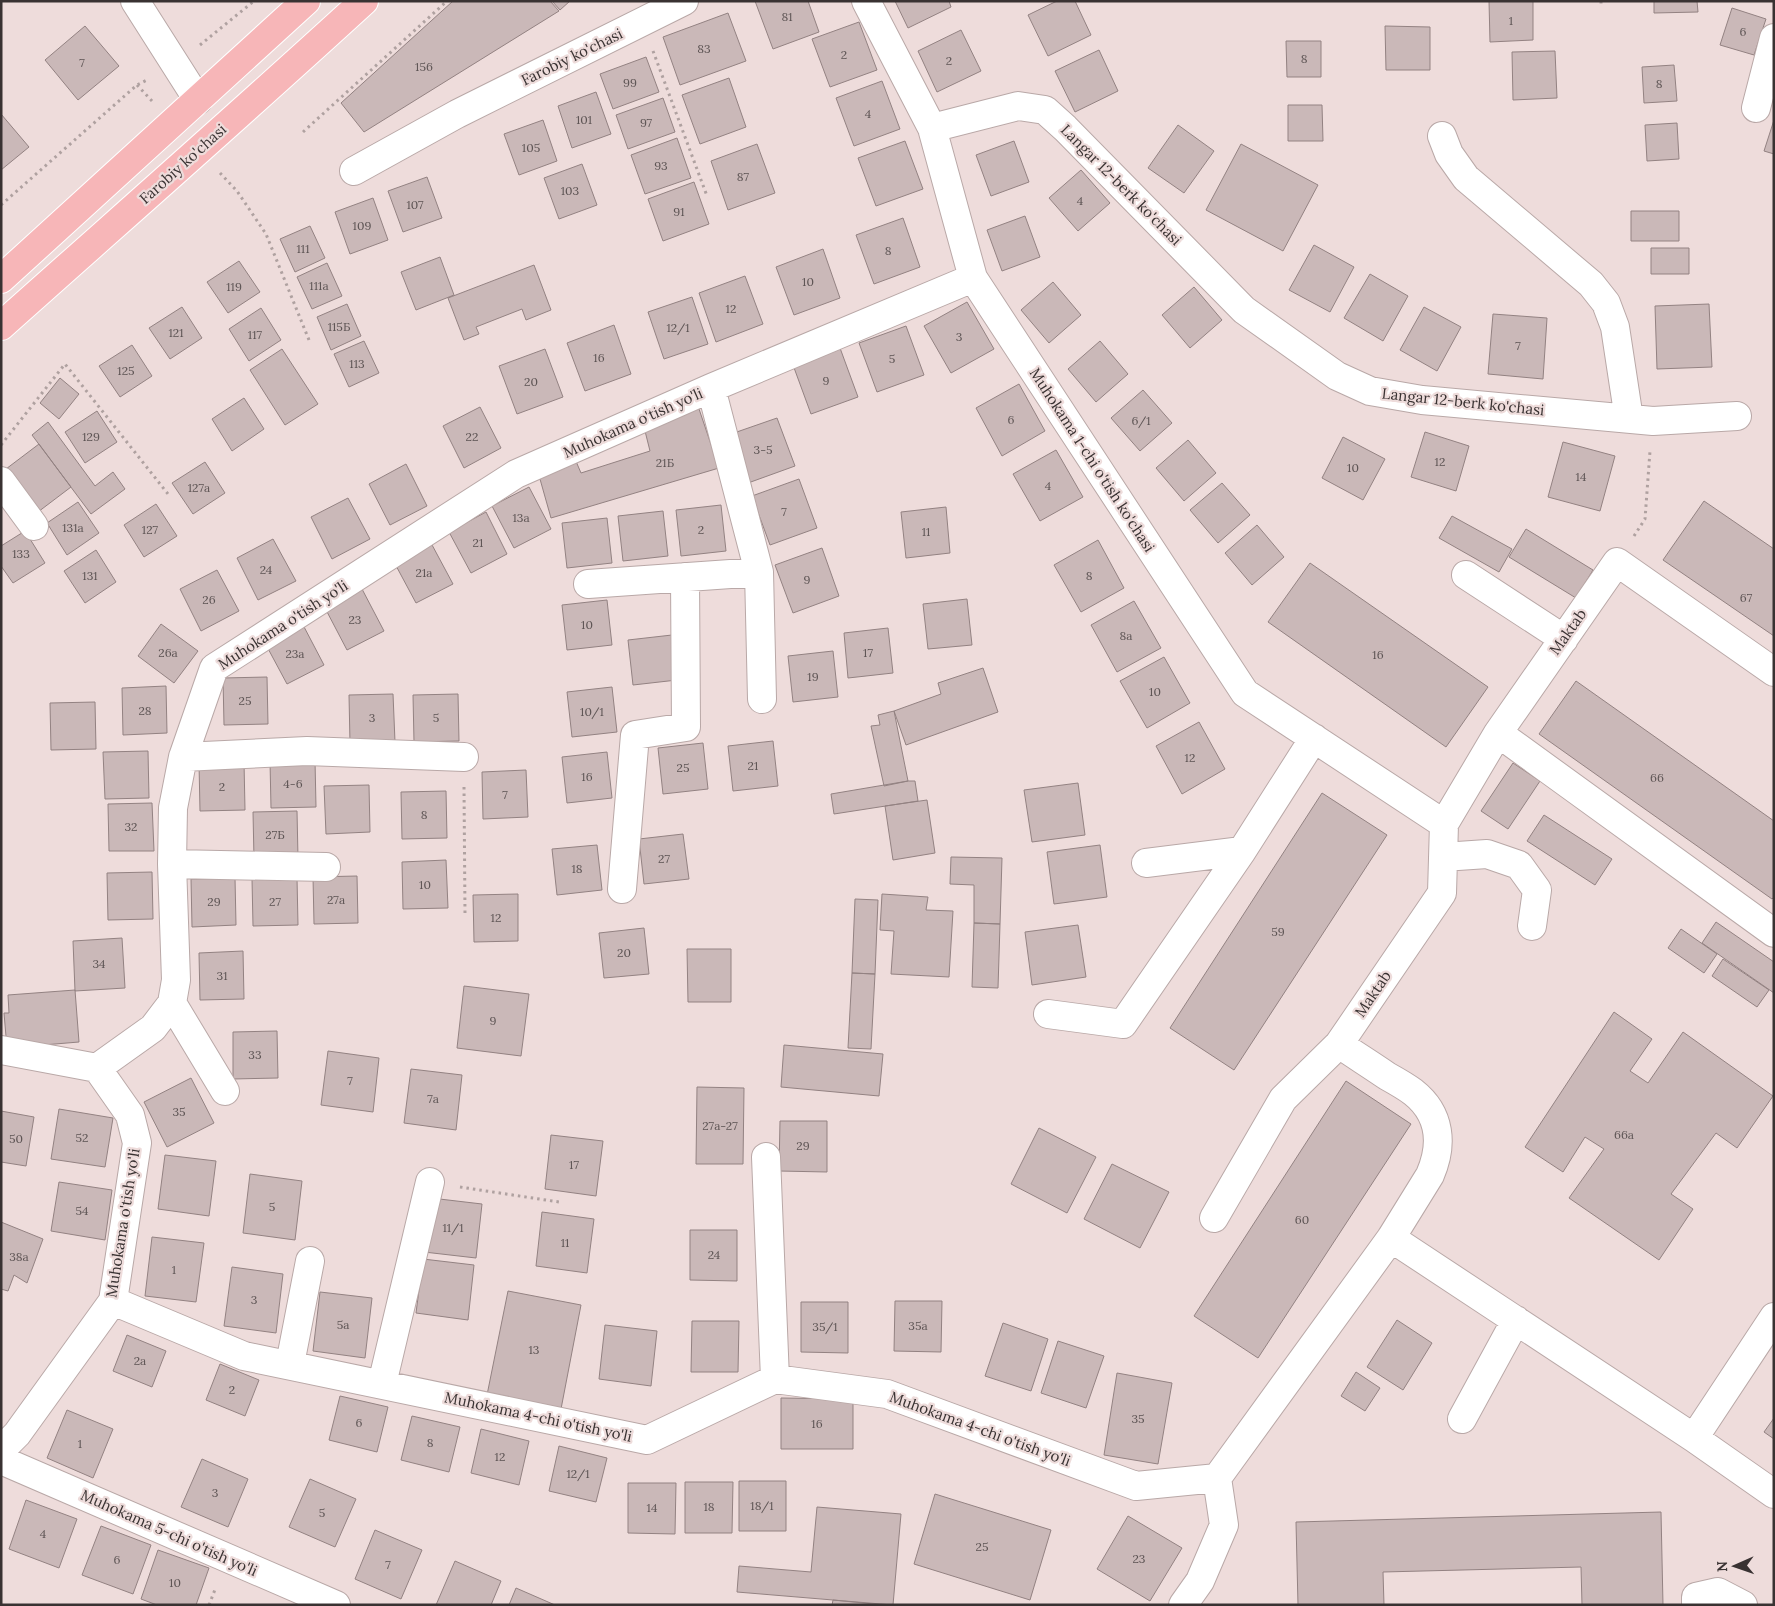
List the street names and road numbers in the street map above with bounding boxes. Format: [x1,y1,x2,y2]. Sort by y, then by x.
street label: Farobiy ko'chasi [518,24,626,89]
street label: Farobiy ko'chasi [135,120,230,208]
street label: Langar 12-berk ko'chasi [1057,120,1186,249]
street label: Muhokama 1-chi o'tish ko'chasi [1026,364,1159,555]
street label: Muhokama o'tish yo'li [560,383,706,462]
street label: Langar 12-berk ko'chasi [1381,384,1545,419]
street label: Muhokama o'tish yo'li [214,576,351,674]
street label: Maktab [1545,605,1590,658]
street label: Maktab [1350,967,1395,1021]
street label: Muhokama o'tish yo'li [101,1147,144,1299]
street label: Muhokama 4-chi o'tish yo'li [443,1387,634,1446]
street label: Muhokama 4-chi o'tish yo'li [887,1387,1073,1470]
street label: Muhokama 5-chi o'tish yo'li [78,1485,260,1580]

